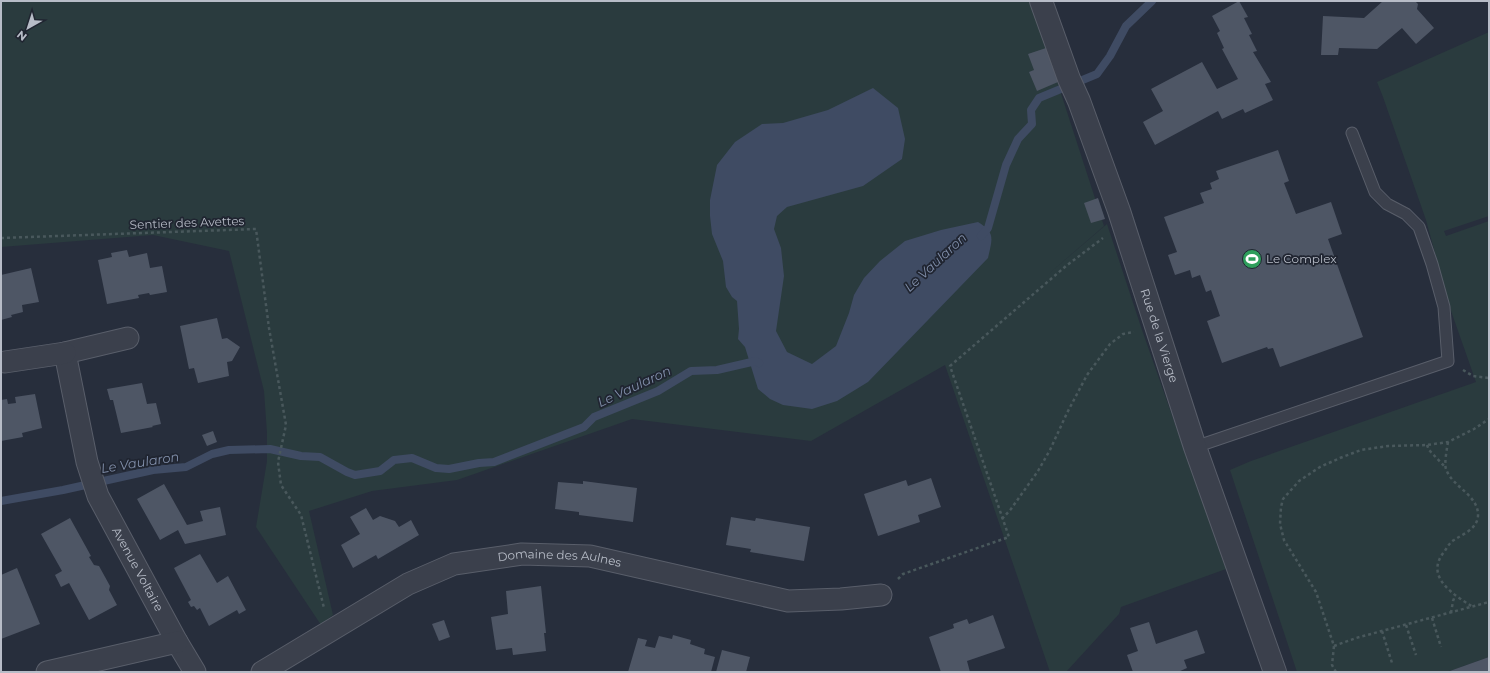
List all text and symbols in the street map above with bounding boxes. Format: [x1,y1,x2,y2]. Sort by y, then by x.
north arrow [8,8,48,48]
text: N [14,28,30,44]
street label: Sentier des Avettes [129,213,245,232]
water label: Le Vaularon [901,229,969,295]
sports icon: Le Complex [1241,248,1263,270]
place label: Le Complex [1266,251,1337,266]
street label: Rue de la Vierge [1137,287,1182,384]
water label: Le Vaularon [595,362,673,410]
water label: Le Vaularon [100,448,180,476]
street label: Avenue Voltaire [109,524,167,614]
street label: Domaine des Aulnes [496,545,623,570]

